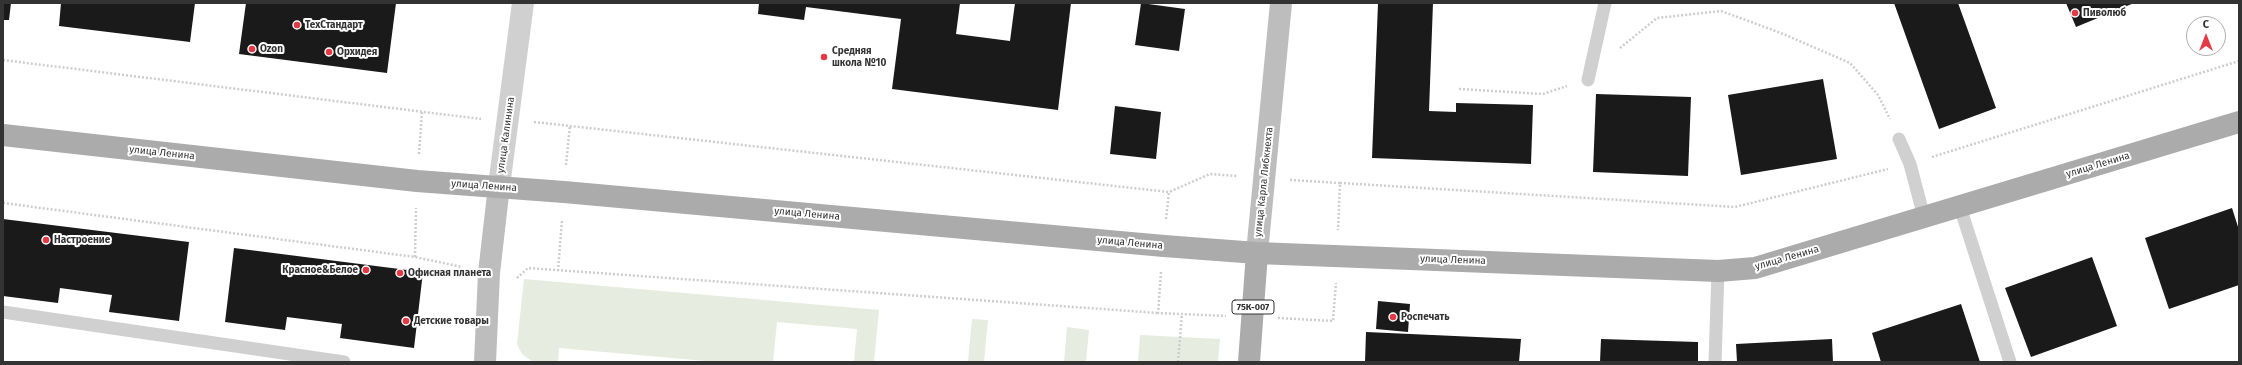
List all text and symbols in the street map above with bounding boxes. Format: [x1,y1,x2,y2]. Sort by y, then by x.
place label: Пиволюб [2083,7,2126,19]
marker: Пиволюб [2070,8,2080,18]
north arrow [2186,16,2226,56]
text: С [2203,18,2209,31]
place label: ТехСтандарт [305,19,363,31]
marker: ТехСтандарт [292,20,302,30]
place label: Ozon [260,43,283,55]
marker: Ozon [247,44,257,54]
place label: Средняя школа №10 [832,45,886,68]
place label: Орхидея [337,46,377,58]
marker: Орхидея [324,47,334,57]
marker: Средняя школа №10 [819,52,829,62]
street label: улица Калинина [495,96,517,174]
street label: улица Карла Либкнехта [1252,126,1276,238]
street label: улица Ленина [129,144,195,162]
street label: улица Ленина [2065,150,2131,180]
street label: улица Ленина [451,178,517,194]
street label: улица Ленина [774,205,840,223]
place label: Настроение [54,234,110,246]
street label: улица Ленина [1097,234,1163,252]
marker: Настроение [41,235,51,245]
street label: улица Ленина [1754,243,1820,273]
street label: улица Ленина [1420,253,1486,267]
place label: Красное&Белое [282,264,358,276]
marker: Красное&Белое [361,265,371,275]
place label: Офисная планета [408,267,491,279]
marker: Офисная планета [395,268,405,278]
road number: 75К-007 [1232,300,1274,314]
place label: Роспечать [1401,311,1449,323]
marker: Роспечать [1388,312,1398,322]
place label: Детские товары [414,315,489,327]
marker: Детские товары [401,316,411,326]

